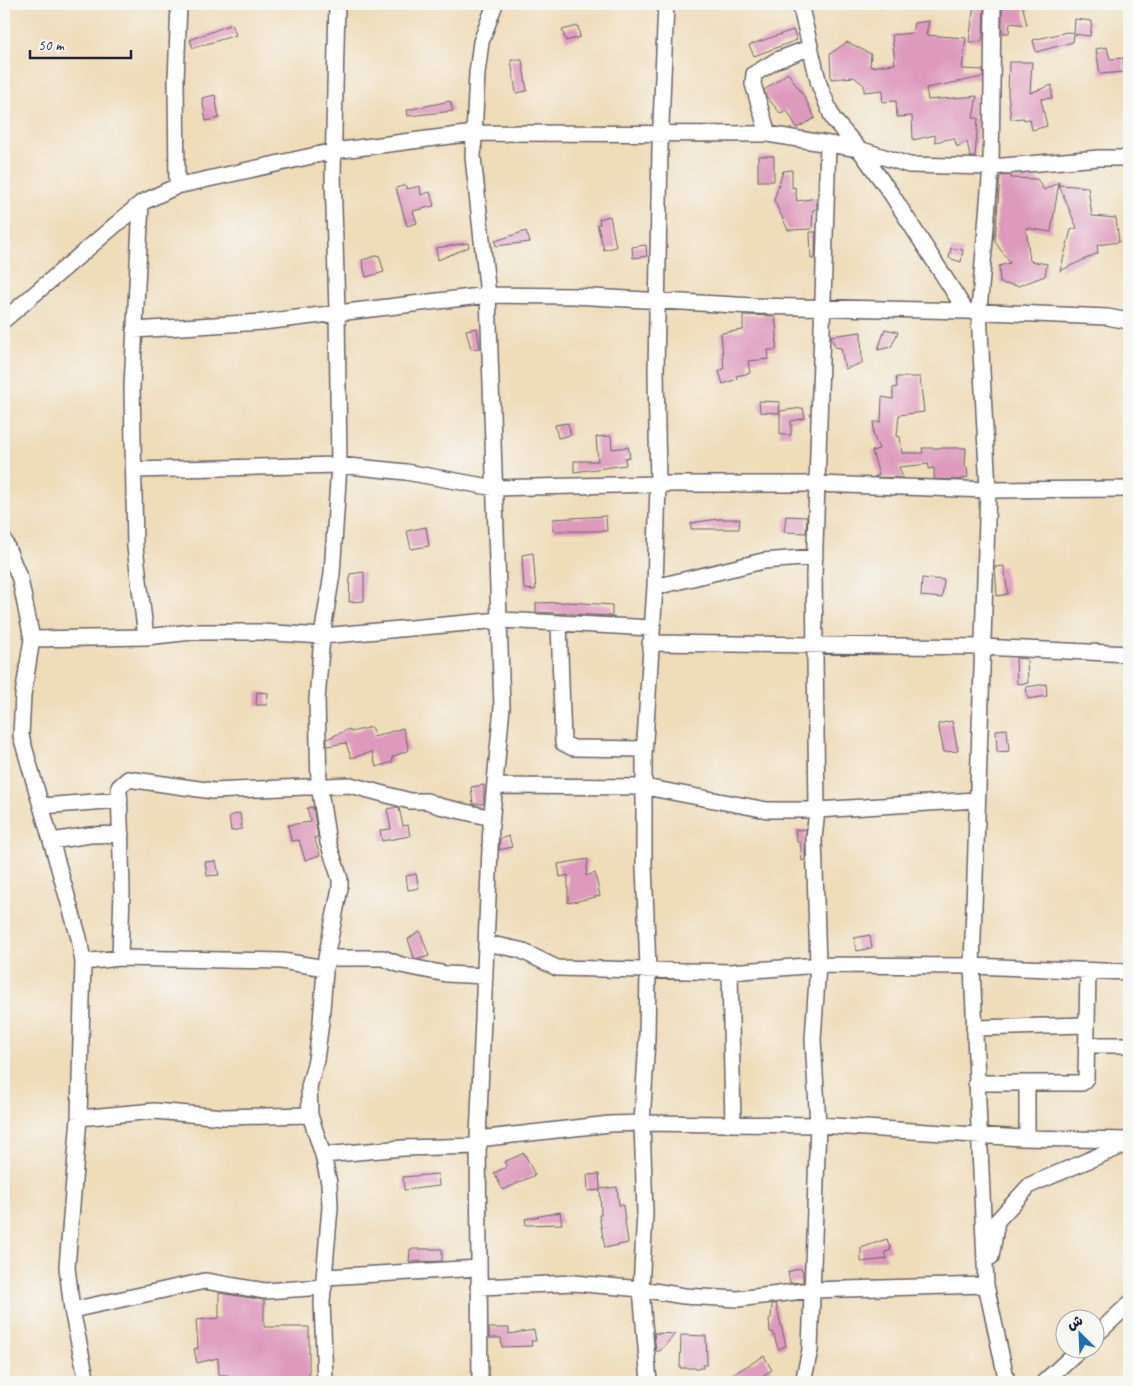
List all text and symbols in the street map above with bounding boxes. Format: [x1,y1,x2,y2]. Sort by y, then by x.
scale bar [30,28,131,60]
text: 50 m [38,36,65,55]
north arrow [1056,1308,1106,1358]
text: ش [1064,1312,1085,1333]

